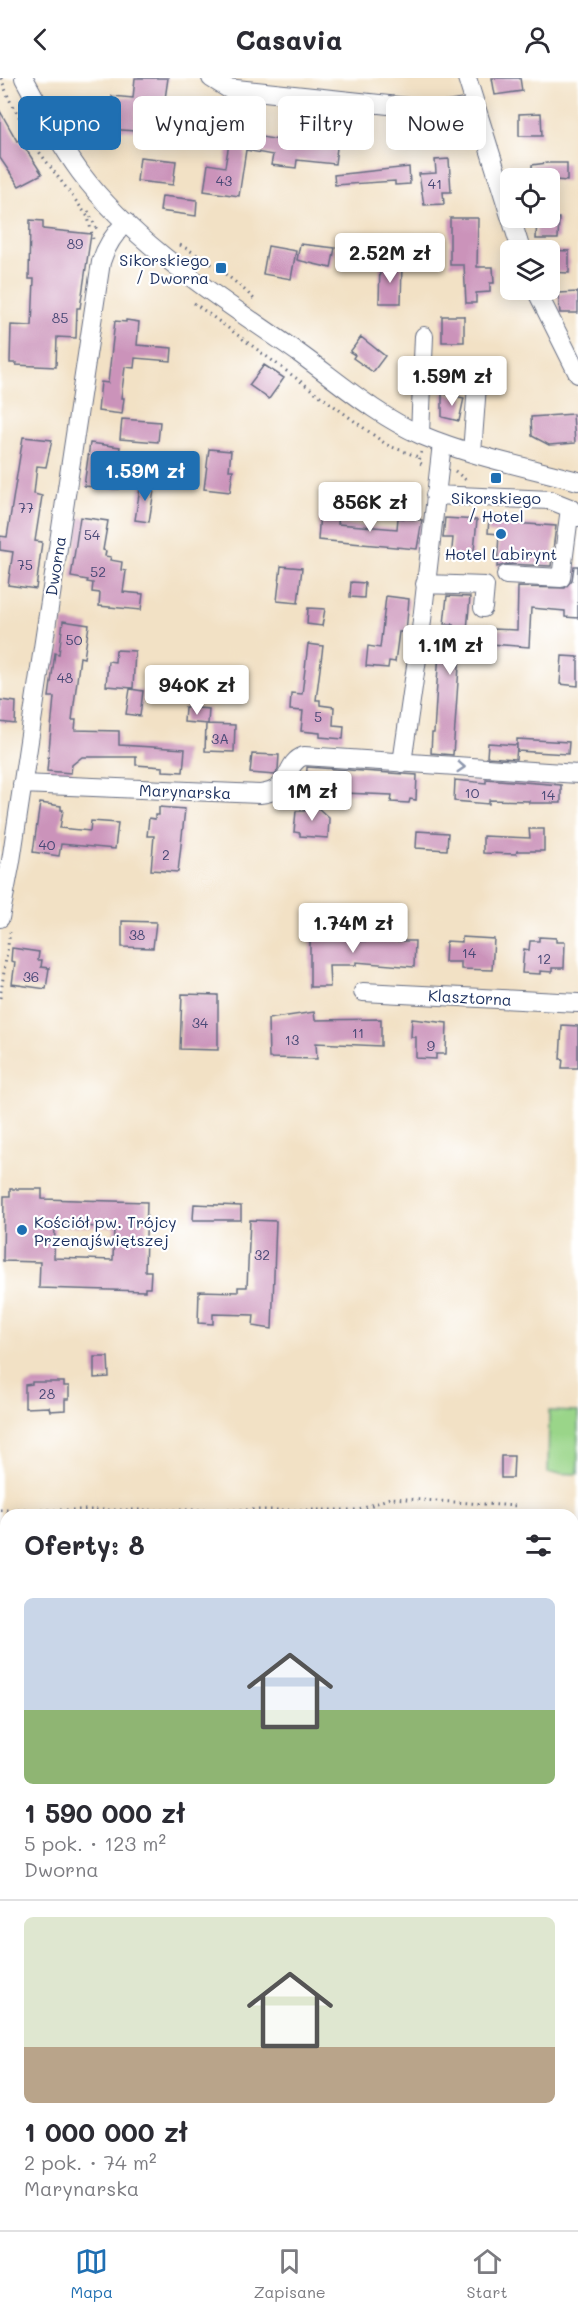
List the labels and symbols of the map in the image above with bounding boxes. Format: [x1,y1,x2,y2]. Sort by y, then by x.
house number: 43 [216,171,232,190]
house number: 41 [428,174,442,193]
pin: 2.52M zł [328,233,452,284]
house number: 89 [67,234,83,253]
place label: Sikorskiego / Dworna [119,249,209,288]
marker: Sikorskiego / Dworna [214,261,228,275]
house number: 85 [52,308,68,327]
pin: 1.59M zł [390,356,514,407]
pin: 1.59M zł [83,451,207,502]
marker: Sikorskiego / Hotel [489,471,503,485]
pin: 856K zł [315,482,425,533]
place label: Sikorskiego / Hotel [451,487,541,526]
house number: 77 [18,498,34,517]
house number: 54 [84,525,101,544]
marker: Hotel Labirynt [494,527,508,541]
street label: Dworna [40,535,70,597]
place label: Hotel Labirynt [445,543,557,564]
house number: 75 [17,555,33,574]
house number: 52 [90,562,106,581]
pin: 1.1M zł [395,625,505,676]
house number: 50 [66,630,83,649]
pin: 940K zł [142,665,252,716]
house number: 48 [57,668,73,687]
house number: 5 [314,707,322,726]
house number: 3A [211,729,229,748]
one-way arrow [456,760,465,773]
pin: 1M zł [270,771,354,822]
street label: Marynarska [139,779,231,803]
house number: 10 [465,783,480,802]
house number: 14 [541,785,556,804]
house number: 40 [39,835,56,854]
house number: 2 [162,845,170,864]
pin: 1.74M zł [291,903,415,954]
house number: 38 [129,925,145,944]
house number: 14 [462,943,477,962]
house number: 12 [537,949,551,968]
house number: 36 [23,967,39,986]
street label: Klasztorna [428,984,512,1010]
house number: 34 [192,1013,209,1032]
house number: 11 [352,1023,364,1042]
house number: 13 [285,1030,299,1049]
house number: 9 [427,1036,435,1055]
place label: Kościół pw. Trójcy Przenajświętszej [34,1211,177,1250]
marker: Kościół pw. Trójcy Przenajświętszej [15,1223,29,1237]
house number: 32 [254,1245,270,1264]
house number: 28 [39,1384,55,1403]

